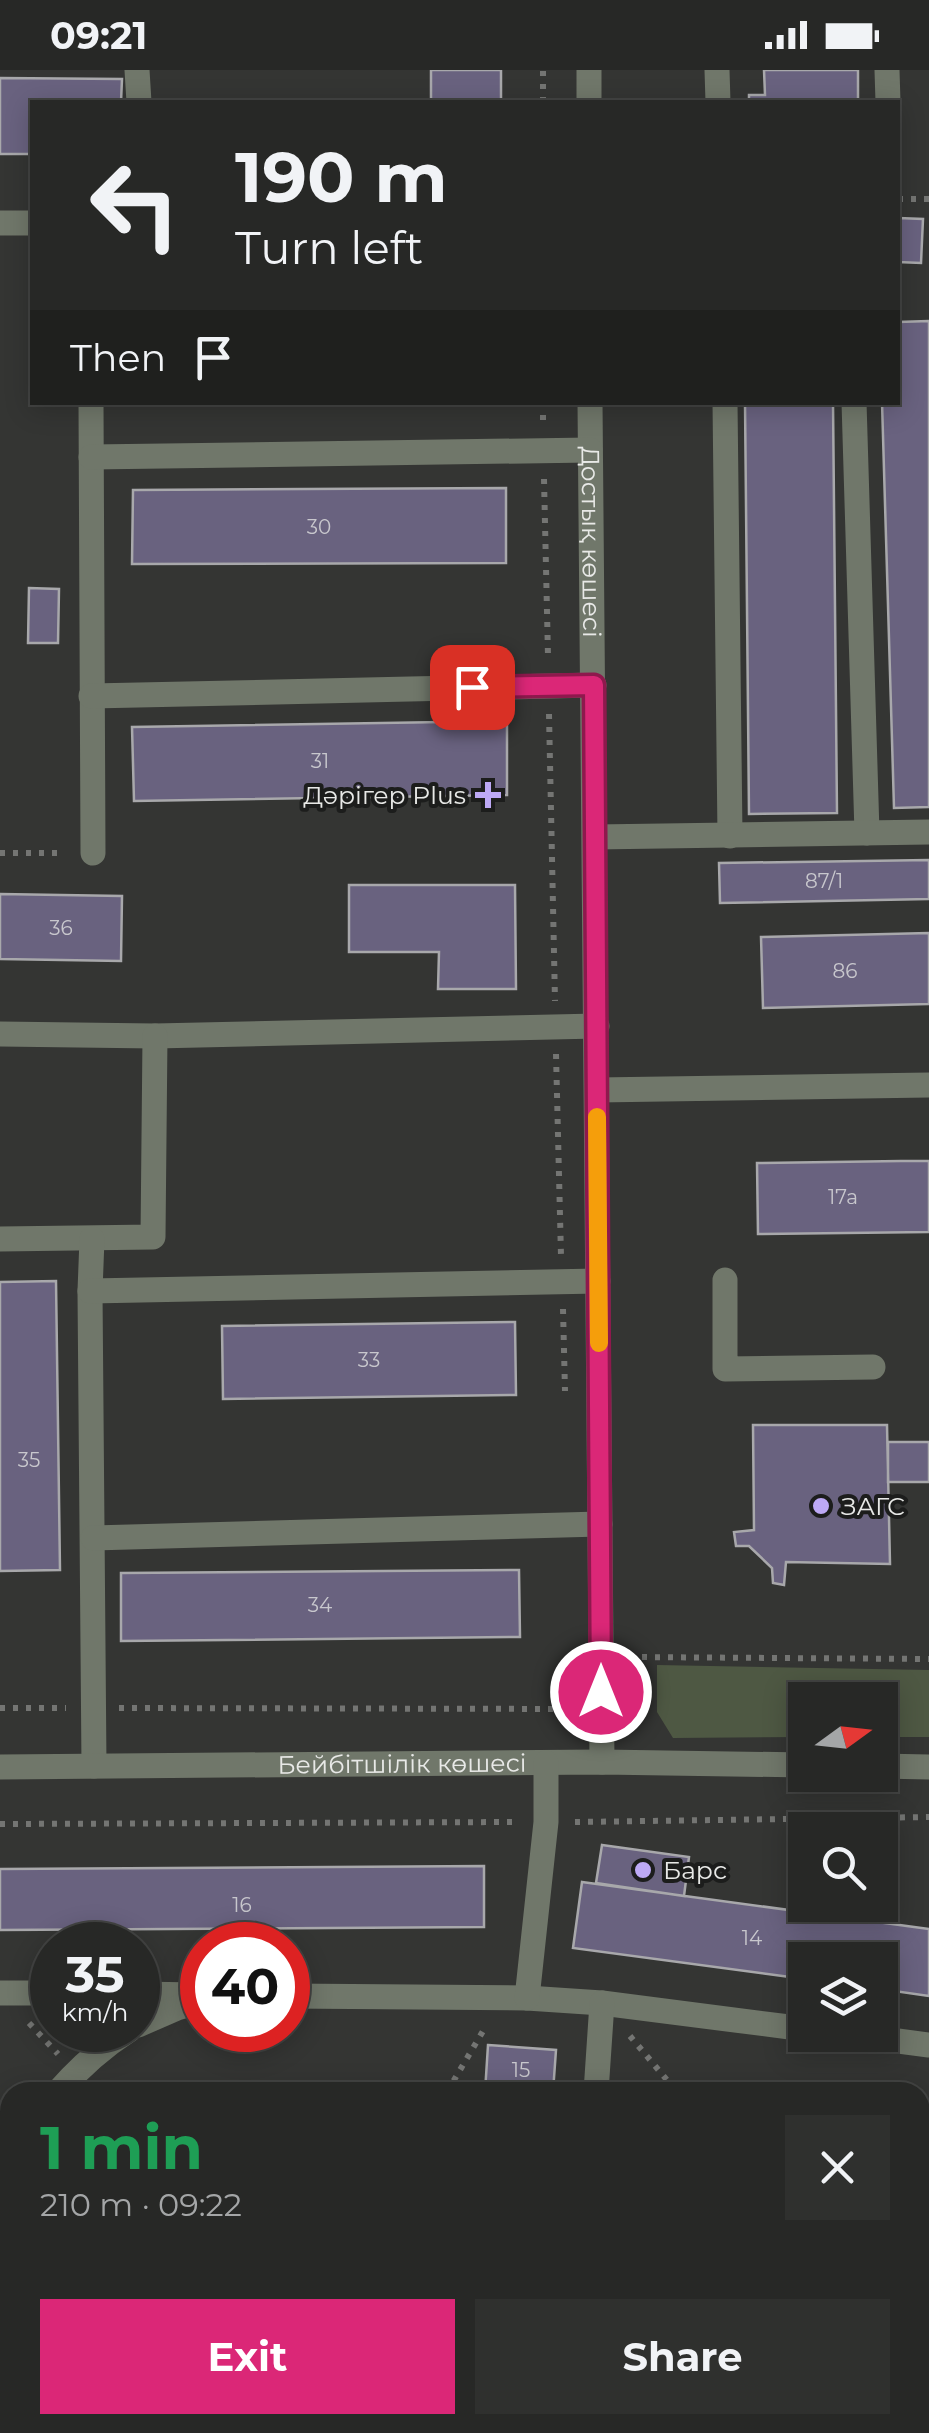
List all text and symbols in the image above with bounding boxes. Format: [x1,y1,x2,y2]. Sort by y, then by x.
text: 09:21 [50,12,147,59]
text: 190 m [235,134,448,220]
icon: left [70,140,200,270]
text: Turn left [235,220,423,275]
icon: arrive [186,330,241,385]
text: Then [70,334,166,381]
street label: Достық көшесі [575,446,607,638]
house number: 30 [307,515,331,539]
pin [430,645,515,730]
icon: arrive [445,660,500,715]
house number: 31 [311,749,329,773]
place label: Дәрігер Plus [303,780,466,810]
marker: Дәрігер Plus [475,782,501,808]
house number: 87/1 [805,869,843,893]
house number: 36 [49,916,73,940]
house number: 86 [833,959,857,983]
house number: 17а [828,1185,858,1209]
house number: 33 [358,1348,380,1372]
house number: 35 [18,1448,40,1472]
place label: ЗАГС [841,1491,905,1521]
marker: ЗАГС [810,1495,832,1517]
house number: 34 [308,1593,332,1617]
position arrow [549,1640,653,1744]
north arrow [788,1682,898,1792]
map controls [788,1682,898,2052]
street label: Бейбітшілік көшесі [277,1748,527,1780]
button: search [788,1812,898,1922]
place label: Барс [663,1855,727,1885]
marker: Барс [632,1859,654,1881]
house number: 16 [232,1893,252,1917]
speed limit sign: 40 [180,1922,310,2052]
house number: 14 [742,1926,762,1950]
button: layers [788,1942,898,2052]
text: 35 [66,1944,124,2005]
text: km/h [62,1997,128,2027]
house number: 15 [512,2058,530,2082]
text: 1 min [40,2111,203,2184]
button: close [785,2115,890,2220]
text: 210 m · 09:22 [40,2185,242,2224]
button: Exit [40,2299,455,2414]
button: Share [475,2299,890,2414]

